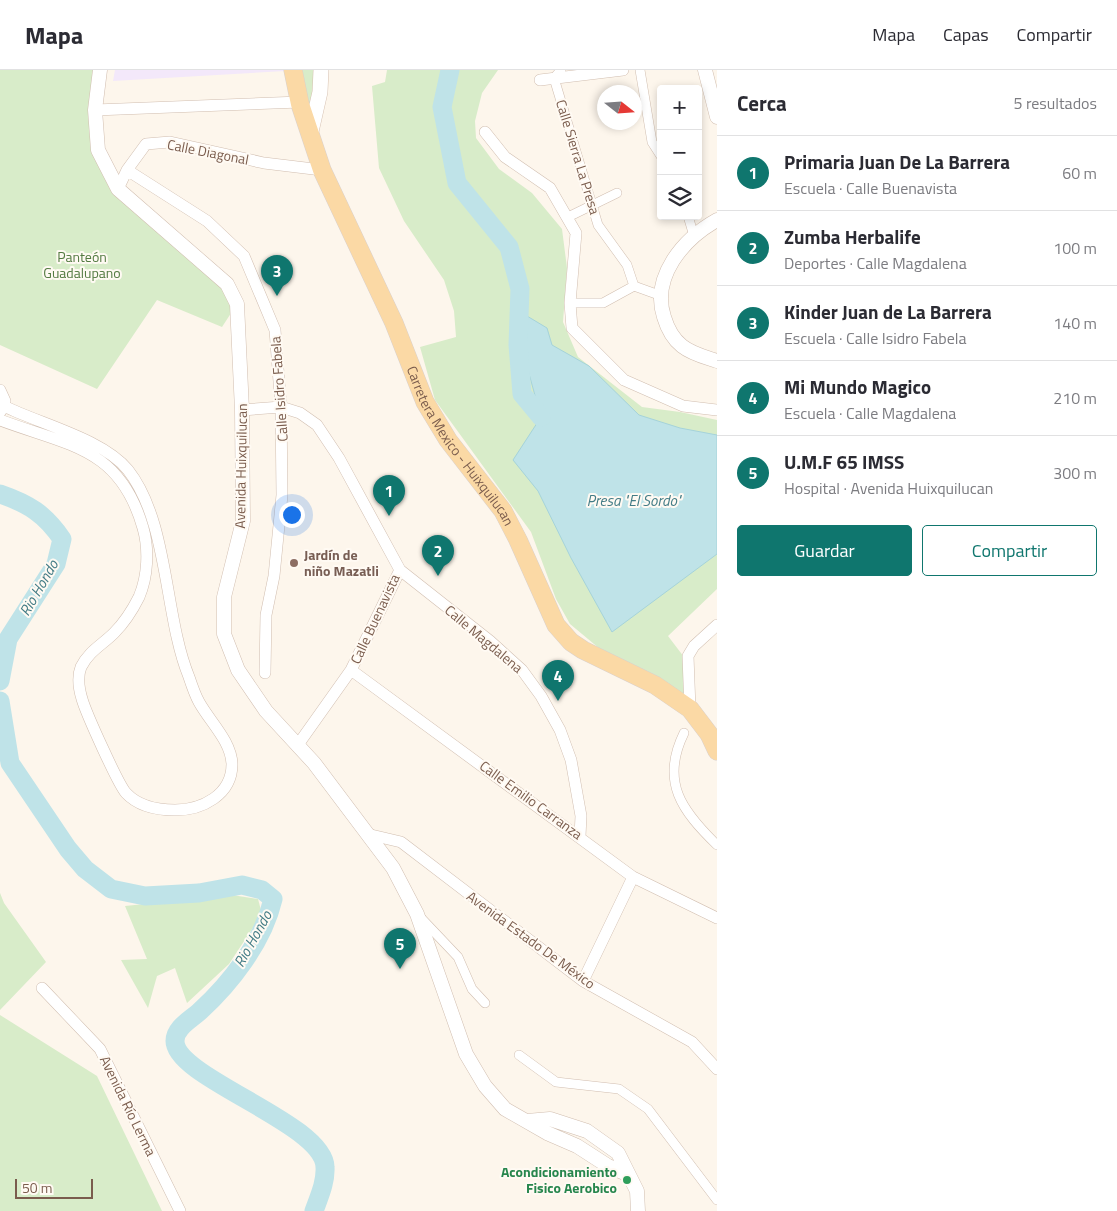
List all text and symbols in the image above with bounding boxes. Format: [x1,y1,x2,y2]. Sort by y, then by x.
text: Mapa [25,17,83,53]
text: Mapa [872,21,915,48]
text: Capas [943,21,989,48]
text: Compartir [1017,21,1092,48]
north arrow [597,85,642,130]
map controls [657,85,702,220]
button: + [657,85,702,130]
text: Cerca [737,87,787,119]
text: 5 resultados [1013,91,1097,115]
street label: Calle Sierra La Presa [551,97,606,217]
button: − [657,130,702,175]
street label: Calle Diagonal [165,133,251,170]
text: Primaria Juan De La Barrera [784,147,1010,176]
text: 1 [749,161,757,185]
text: 60 m [1062,161,1097,185]
button: layers [657,175,702,220]
text: Escuela · Calle Buenavista [784,176,957,200]
text: Zumba Herbalife [784,222,921,251]
text: 2 [749,236,757,260]
text: 100 m [1053,236,1097,260]
park label: Panteón Guadalupano [43,246,121,283]
text: Deportes · Calle Magdalena [784,251,967,275]
pin: 3 [261,255,293,296]
text: Kinder Juan de La Barrera [784,297,992,326]
text: 3 [749,311,757,335]
text: 140 m [1053,311,1097,335]
text: Escuela · Calle Isidro Fabela [784,326,967,350]
street label: Calle Isidro Fabela [264,336,293,442]
street label: Carretera Mexico - Huixquilucan [402,363,520,529]
text: Mi Mundo Magico [784,372,931,401]
text: 4 [749,386,757,410]
text: 210 m [1053,386,1097,410]
text: Escuela · Calle Magdalena [784,401,956,425]
street label: Avenida Huixquilucan [229,403,252,529]
text: U.M.F 65 IMSS [784,447,904,476]
text: 5 [749,461,757,485]
text: 300 m [1053,461,1097,485]
pin: 1 [373,475,405,516]
text: Hospital · Avenida Huixquilucan [784,476,993,500]
water label: Presa "El Sordo" [587,489,683,512]
your location [279,502,305,528]
button: Guardar [737,525,912,576]
button: Compartir [922,525,1097,576]
pin: 2 [422,535,454,576]
place label: Jardín de niño Mazatli [304,544,379,581]
water label: Rio Hondo [13,555,64,620]
marker: Jardín de niño Mazatli [288,557,300,569]
street label: Calle Buenavista [345,570,405,667]
street label: Calle Magdalena [441,600,528,678]
pin: 4 [542,660,574,701]
street label: Calle Emilio Carranza [475,755,587,844]
street label: Avenida Estado De México [463,886,600,994]
water label: Rio Hondo [228,906,278,971]
pin: 5 [384,928,416,969]
street label: Avenida Río Lerma [95,1052,162,1160]
place label: Acondicionamiento Fisico Aerobico [501,1161,617,1198]
marker: Acondicionamiento Fisico Aerobico [621,1174,633,1186]
scale bar [15,1176,92,1199]
text: 50 m [22,1177,52,1198]

